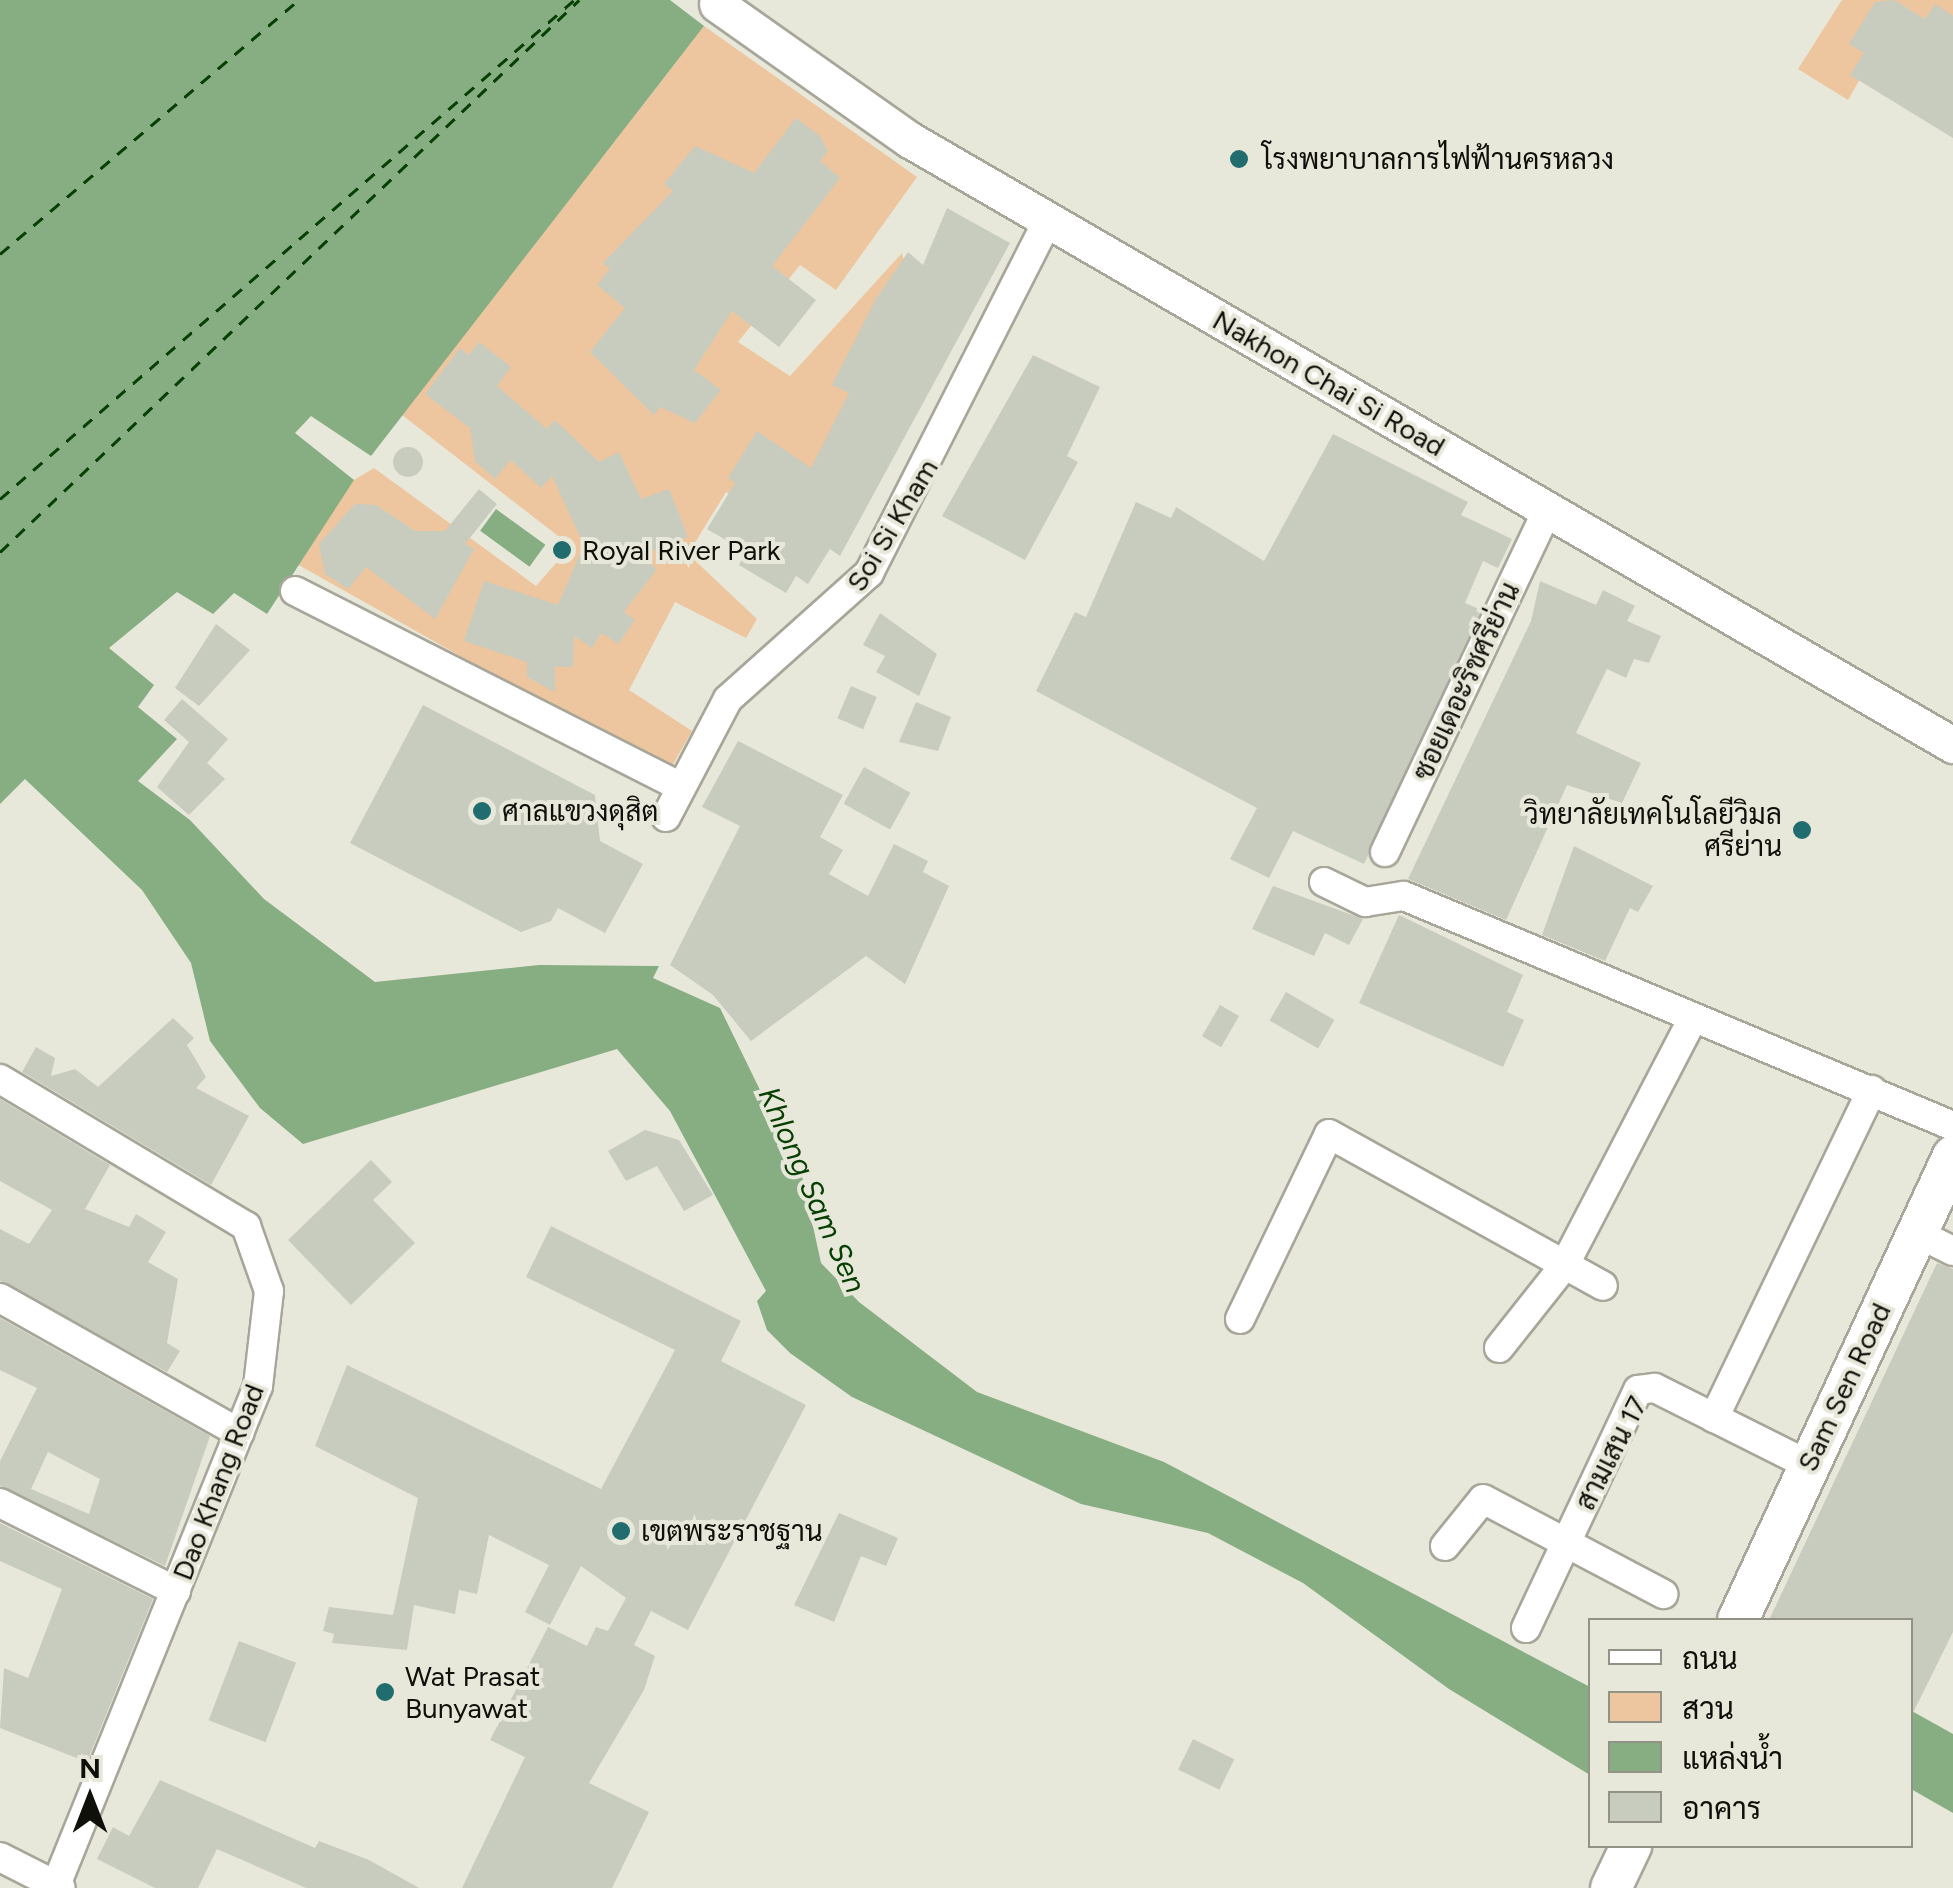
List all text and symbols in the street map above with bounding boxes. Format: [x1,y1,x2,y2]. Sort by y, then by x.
place label: โรงพยาบาลการไฟฟ้านครหลวง [1262,142,1614,176]
marker: โรงพยาบาลการไฟฟ้านครหลวง [1226,146,1252,172]
street label: Nakhon Chai Si Road [1207,303,1451,463]
street label: Soi Si Kham [839,453,945,597]
place label: Royal River Park [582,533,780,567]
marker: Royal River Park [551,539,573,561]
street label: ซอยเดอะริชศรีย่าน [1405,577,1527,785]
place label: ศาลแขวงดุสิต [502,794,658,828]
place label: วิทยาลัยเทคโนโลยีวิมล ศรีย่าน [1524,797,1782,863]
marker: ศาลแขวงดุสิต [471,800,493,822]
marker: วิทยาลัยเทคโนโลยีวิมล ศรีย่าน [1791,819,1813,841]
water label: Khlong Sam Sen [751,1082,873,1298]
street label: Sam Sen Road [1790,1298,1898,1476]
street label: Dao Khang Road [165,1379,271,1585]
street label: สามเสน 17 [1568,1390,1654,1516]
place label: เขตพระราชฐาน [641,1514,823,1548]
marker: เขตพระราชฐาน [610,1520,632,1542]
legend [1588,1618,1913,1848]
text: ถนน [1682,1640,1738,1677]
place label: Wat Prasat Bunyawat [405,1659,540,1725]
marker: Wat Prasat Bunyawat [374,1681,396,1703]
text: สวน [1682,1690,1734,1727]
text: แหล่งน้ำ [1682,1740,1783,1777]
north arrow [40,1748,140,1848]
text: N [79,1751,101,1785]
text: อาคาร [1682,1790,1761,1827]

